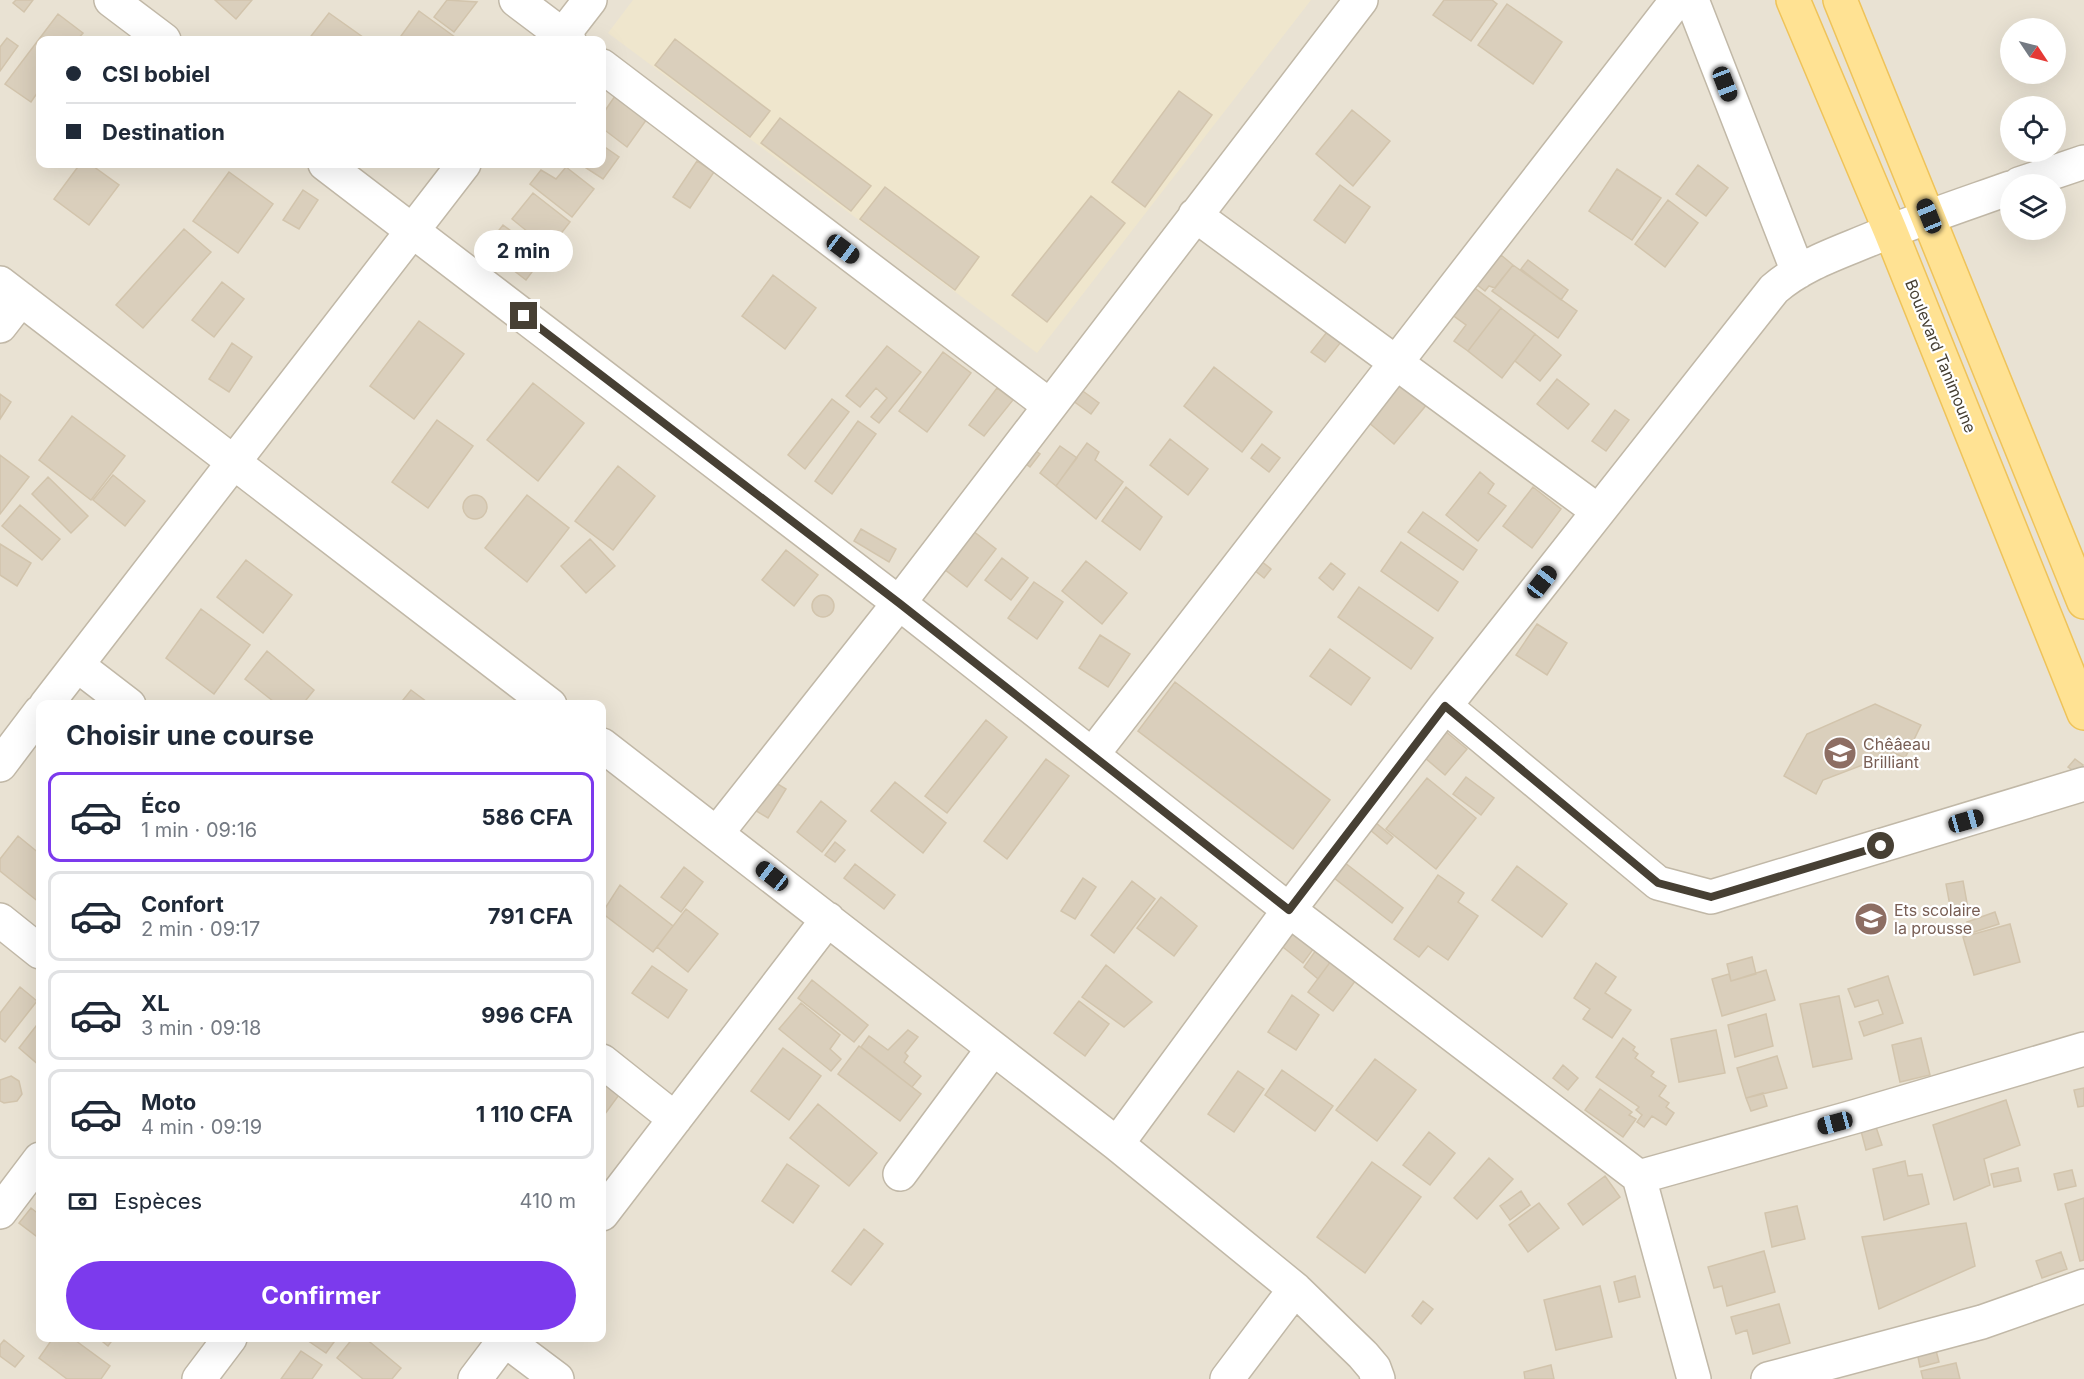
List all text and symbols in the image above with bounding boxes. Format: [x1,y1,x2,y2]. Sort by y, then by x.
north arrow [2000,18,2066,84]
map controls [2000,18,2066,240]
text: CSI bobiel [102,61,210,87]
car [1710,64,1740,104]
button: locate [2000,96,2066,162]
text: Destination [102,119,225,145]
button: layers [2000,174,2066,240]
car [1914,196,1944,236]
callout: 2 min [474,229,574,271]
car [823,231,863,267]
text: 2 min [497,239,550,263]
street label: Boulevard Tanimoune [1901,276,1981,436]
route end [510,302,537,329]
car [1524,562,1560,602]
text: Choisir une course [66,719,314,752]
place label: Chêâeau Brilliant [1863,734,1931,772]
school or university icon: Chêâeau Brilliant [1822,735,1858,771]
icon: car [69,790,123,844]
text: Éco [141,792,181,818]
text: 586 CFA [482,804,573,830]
car [1946,807,1986,835]
text: 1 min · 09:16 [141,818,257,842]
route start [1867,832,1894,859]
car [752,858,792,894]
icon: car [69,889,123,943]
text: Confort [141,891,224,917]
place label: Ets scolaire la prousse [1894,900,1981,938]
school or university icon: Ets scolaire la prousse [1853,901,1889,937]
text: 791 CFA [488,903,573,929]
text: 2 min · 09:17 [141,917,260,941]
icon: car [69,988,123,1042]
text: XL [141,990,170,1016]
text: 996 CFA [481,1002,573,1028]
text: 3 min · 09:18 [141,1016,261,1040]
icon: car [69,1087,123,1141]
text: Moto [141,1089,196,1115]
text: 1 110 CFA [476,1101,573,1127]
car [1815,1110,1855,1136]
text: 4 min · 09:19 [141,1115,262,1139]
icon: cash [66,1185,99,1218]
text: Espèces [114,1188,202,1214]
text: 410 m [520,1189,576,1213]
button: Confirmer [66,1261,576,1330]

